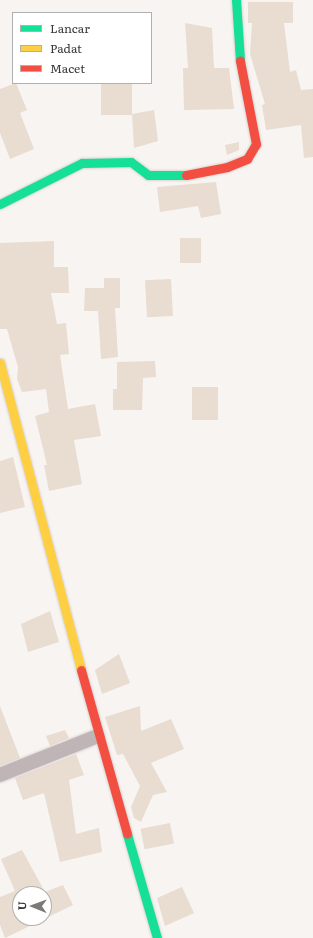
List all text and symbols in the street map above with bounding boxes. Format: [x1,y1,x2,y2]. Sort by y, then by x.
legend [12,12,152,84]
text: Lancar [50,19,90,37]
text: Padat [50,39,82,57]
text: Macet [50,59,85,77]
north arrow [12,886,52,926]
text: U [13,901,29,910]

